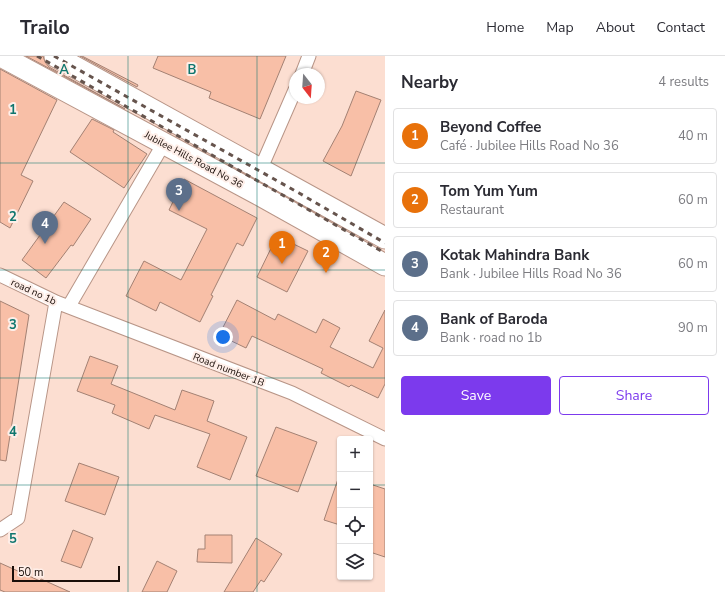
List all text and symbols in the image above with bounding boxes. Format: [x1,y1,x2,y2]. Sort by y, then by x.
text: Trailo [20,15,70,41]
text: Home [486,18,524,37]
text: Map [546,18,574,37]
text: About [596,18,635,37]
text: Contact [657,18,705,37]
text: A [59,61,69,79]
text: B [188,61,197,79]
north arrow [289,68,325,104]
text: Nearby [401,71,458,94]
text: 4 results [658,73,709,91]
text: 1 [9,101,17,119]
text: Beyond Coffee [440,117,541,137]
text: 1 [411,127,419,145]
text: 40 m [678,127,708,145]
street label: Jubilee Hills Road No 36 [143,128,245,190]
text: Café · Jubilee Hills Road No 36 [440,137,619,155]
pin: 3 [166,178,192,211]
text: Tom Yum Yum [440,181,538,201]
text: 2 [411,191,419,209]
text: 60 m [678,191,708,209]
text: Restaurant [440,201,504,219]
text: 2 [9,208,17,226]
pin: 4 [32,211,58,244]
pin: 1 [269,231,295,264]
pin: 2 [313,240,339,273]
text: Kotak Mahindra Bank [440,245,589,265]
text: 3 [411,255,419,273]
text: 60 m [678,255,708,273]
text: Bank · Jubilee Hills Road No 36 [440,265,622,283]
street label: road no 1b [9,275,59,309]
text: Bank of Baroda [440,309,548,329]
text: 3 [9,316,17,334]
text: 4 [411,319,419,337]
text: 90 m [678,319,708,337]
your location [213,327,233,347]
text: Bank · road no 1b [440,329,542,347]
street label: Road number 1B [191,350,267,390]
button: Save [401,376,551,415]
button: Share [559,376,709,415]
text: 4 [9,423,17,441]
map controls [337,436,373,580]
button: + [337,436,373,472]
button: − [337,472,373,508]
button: locate [337,508,373,544]
text: 5 [9,530,17,548]
button: layers [337,544,373,580]
scale bar [12,564,120,583]
text: 50 m [18,565,43,580]

